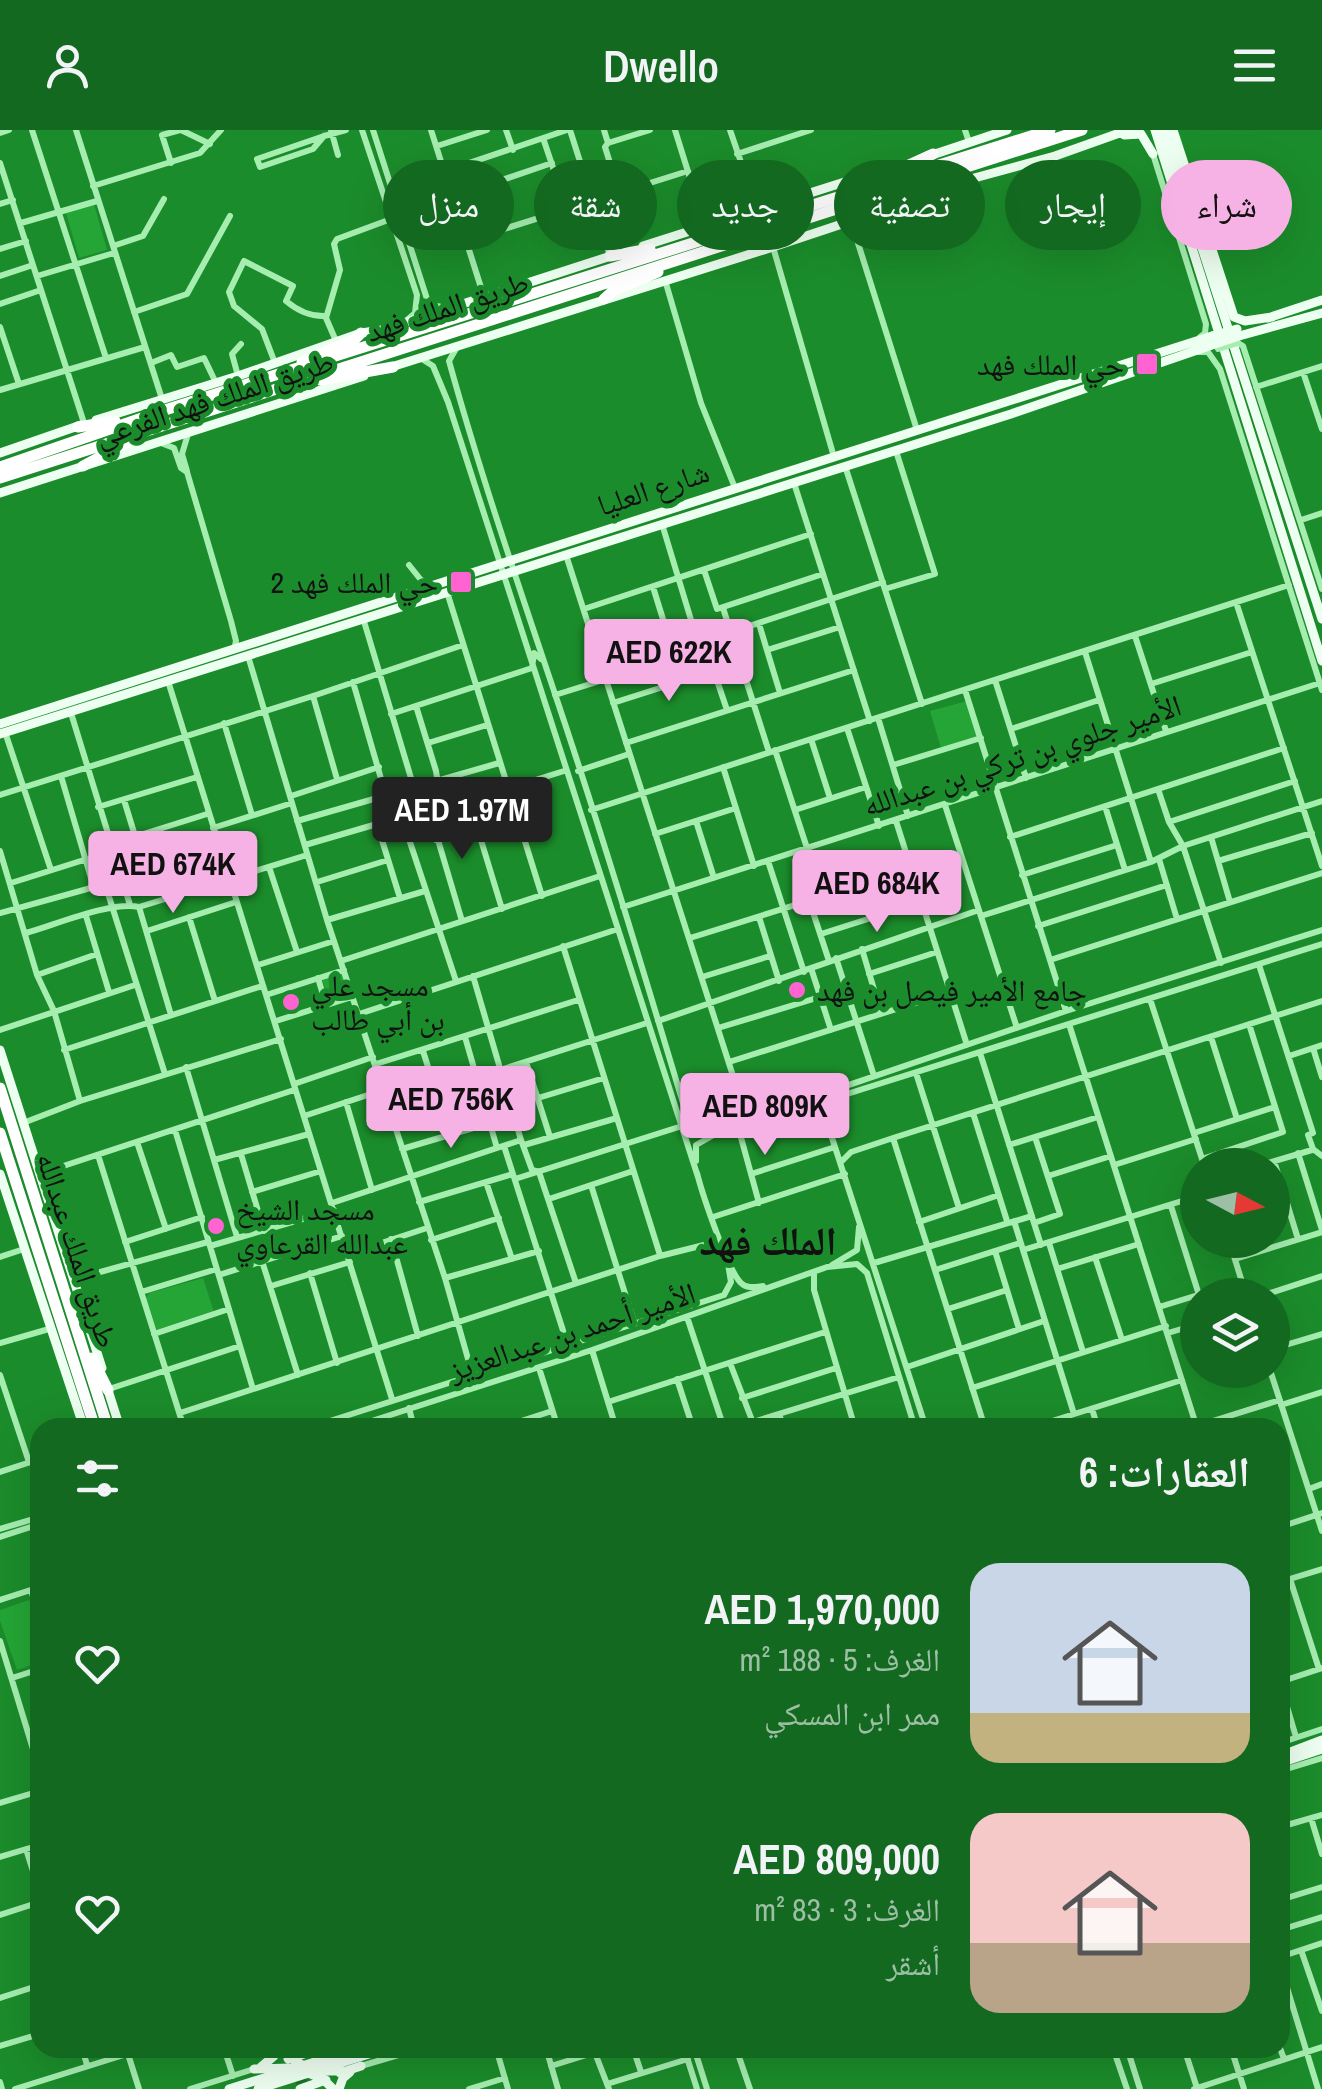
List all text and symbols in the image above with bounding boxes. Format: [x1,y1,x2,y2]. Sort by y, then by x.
text: Dwello [603,35,719,96]
icon: person [40,38,95,93]
icon: menu [1227,38,1282,93]
chip: منزل [383,160,514,250]
chip: شقة [534,160,657,250]
chip: جديد [677,160,814,250]
chip: تصفية [834,160,985,250]
chip: إيجار [1005,160,1141,250]
chip: شراء [1161,160,1292,250]
street label: طريق الملك فهد [361,261,533,351]
street label: طريق الملك فهد الفرعي [90,341,340,460]
place label: حي الملك فهد [977,344,1124,389]
marker: حي الملك فهد [1134,351,1160,377]
street label: شارع العليا [592,451,714,525]
place label: حي الملك فهد 2 [271,562,438,607]
marker: حي الملك فهد 2 [448,569,474,595]
pin: AED 622K [566,619,772,704]
text: AED 622K [606,630,732,673]
street label: الأمير جلوي بن تركي بن عبدالله [858,685,1188,830]
pin: AED 1.97M [348,777,576,862]
text: AED 1.97M [394,788,530,831]
pin: AED 674K [70,831,276,916]
text: AED 674K [110,842,236,885]
pin: AED 684K [774,850,980,935]
text: AED 684K [814,861,940,904]
place label: مسجد علي بن أبي طالب [311,965,445,1044]
place label: جامع الأمير فيصل بن فهد [817,970,1087,1010]
marker: جامع الأمير فيصل بن فهد [786,979,808,1001]
marker: مسجد علي بن أبي طالب [280,991,302,1013]
pin: AED 756K [348,1066,554,1151]
pin: AED 809K [662,1073,868,1158]
text: AED 756K [388,1077,514,1120]
text: AED 809K [702,1084,828,1127]
street label: طريق الملك عبدالله [28,1147,128,1353]
north arrow [1180,1148,1290,1258]
map controls [1180,1148,1290,1388]
place label: مسجد الشيخ عبدالله القرعاوي [236,1189,408,1268]
district label: الملك فهد [699,1214,837,1267]
marker: مسجد الشيخ عبدالله القرعاوي [205,1215,227,1237]
street label: الأمير أحمد بن عبدالعزيز [443,1272,700,1390]
button: layers [1180,1278,1290,1388]
text: العقارات: 6 [1079,1444,1250,1500]
icon: filters [70,1451,125,1506]
text: AED 1,970,000 [705,1581,940,1637]
icon: home [1050,1603,1170,1723]
icon: heart [70,1636,125,1691]
text: الغرف: 5 · 188 m² [740,1638,940,1681]
text: ممر ابن المسكي [764,1692,940,1735]
text: AED 809,000 [733,1831,940,1887]
icon: home [1050,1853,1170,1973]
icon: heart [70,1886,125,1941]
text: الغرف: 3 · 83 m² [754,1888,940,1931]
text: أشقر [886,1942,940,1985]

